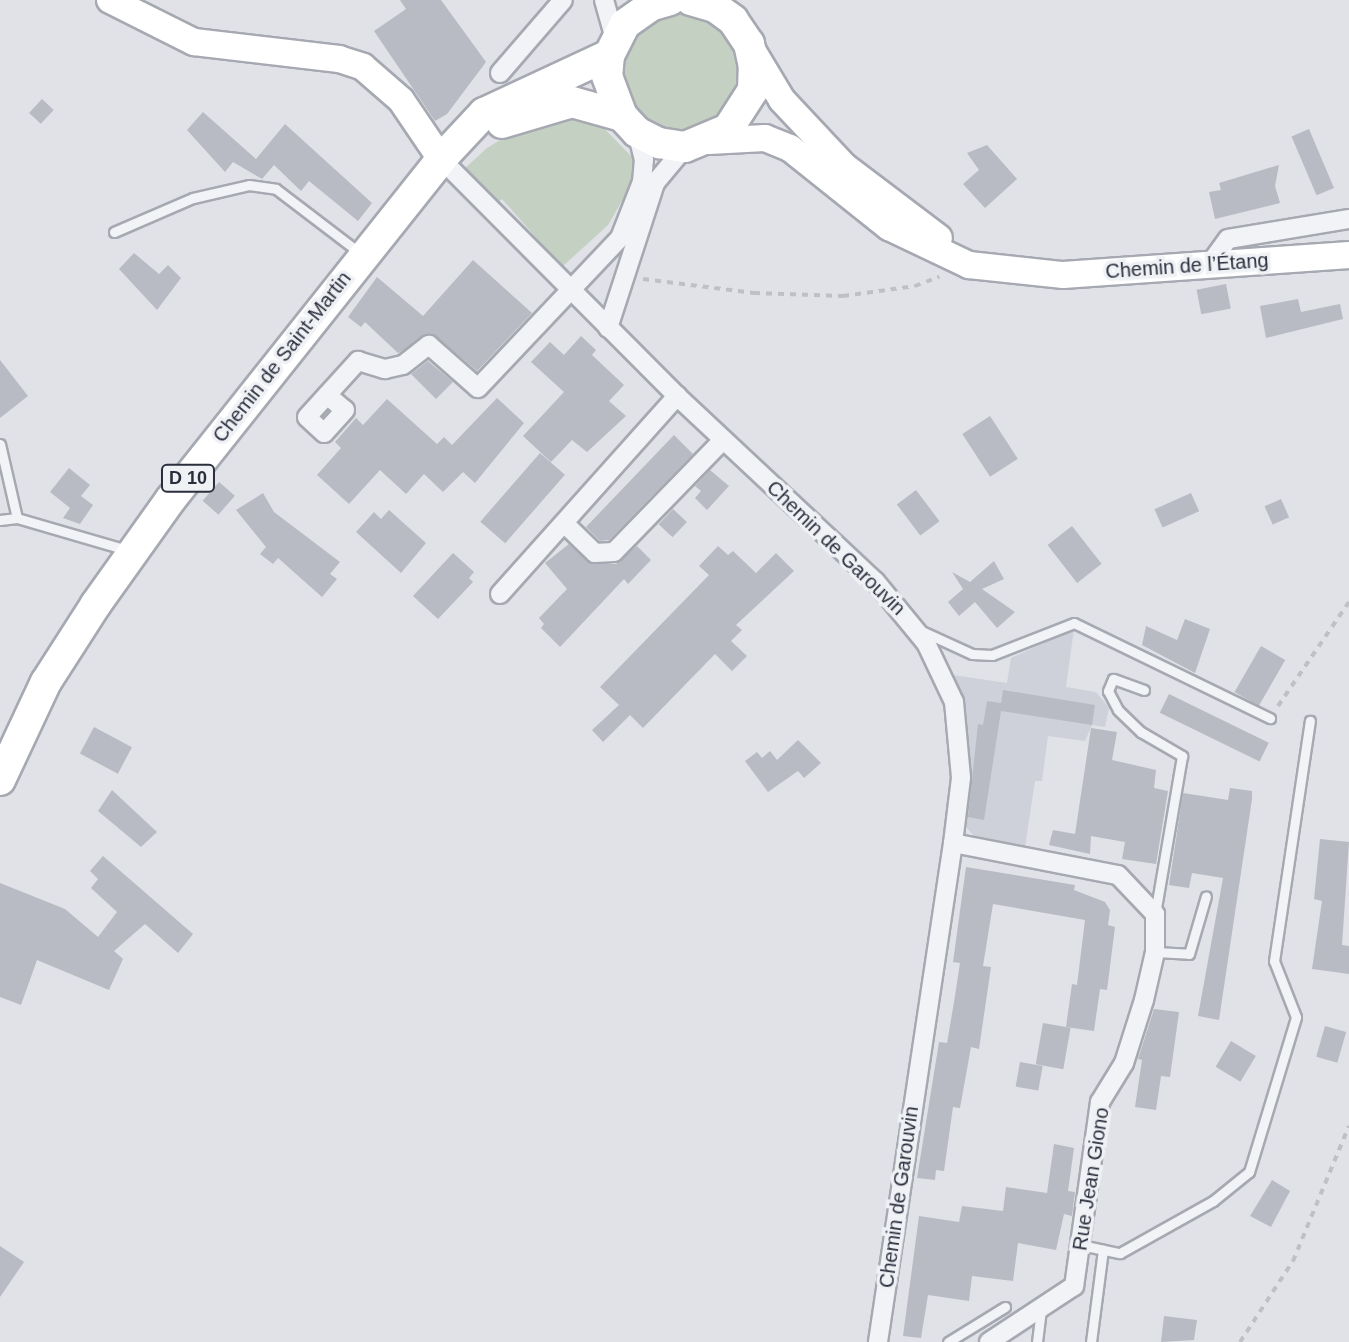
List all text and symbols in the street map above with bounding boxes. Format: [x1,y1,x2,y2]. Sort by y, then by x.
street label: Chemin de l’Étang [1105,248,1269,284]
street label: Chemin de Saint-Martin [208,267,356,447]
road number: D 10 [160,464,216,492]
street label: Chemin de Garouvin [762,476,910,620]
street label: Chemin de Garouvin [874,1105,924,1289]
street label: Rue Jean Giono [1068,1106,1114,1252]

